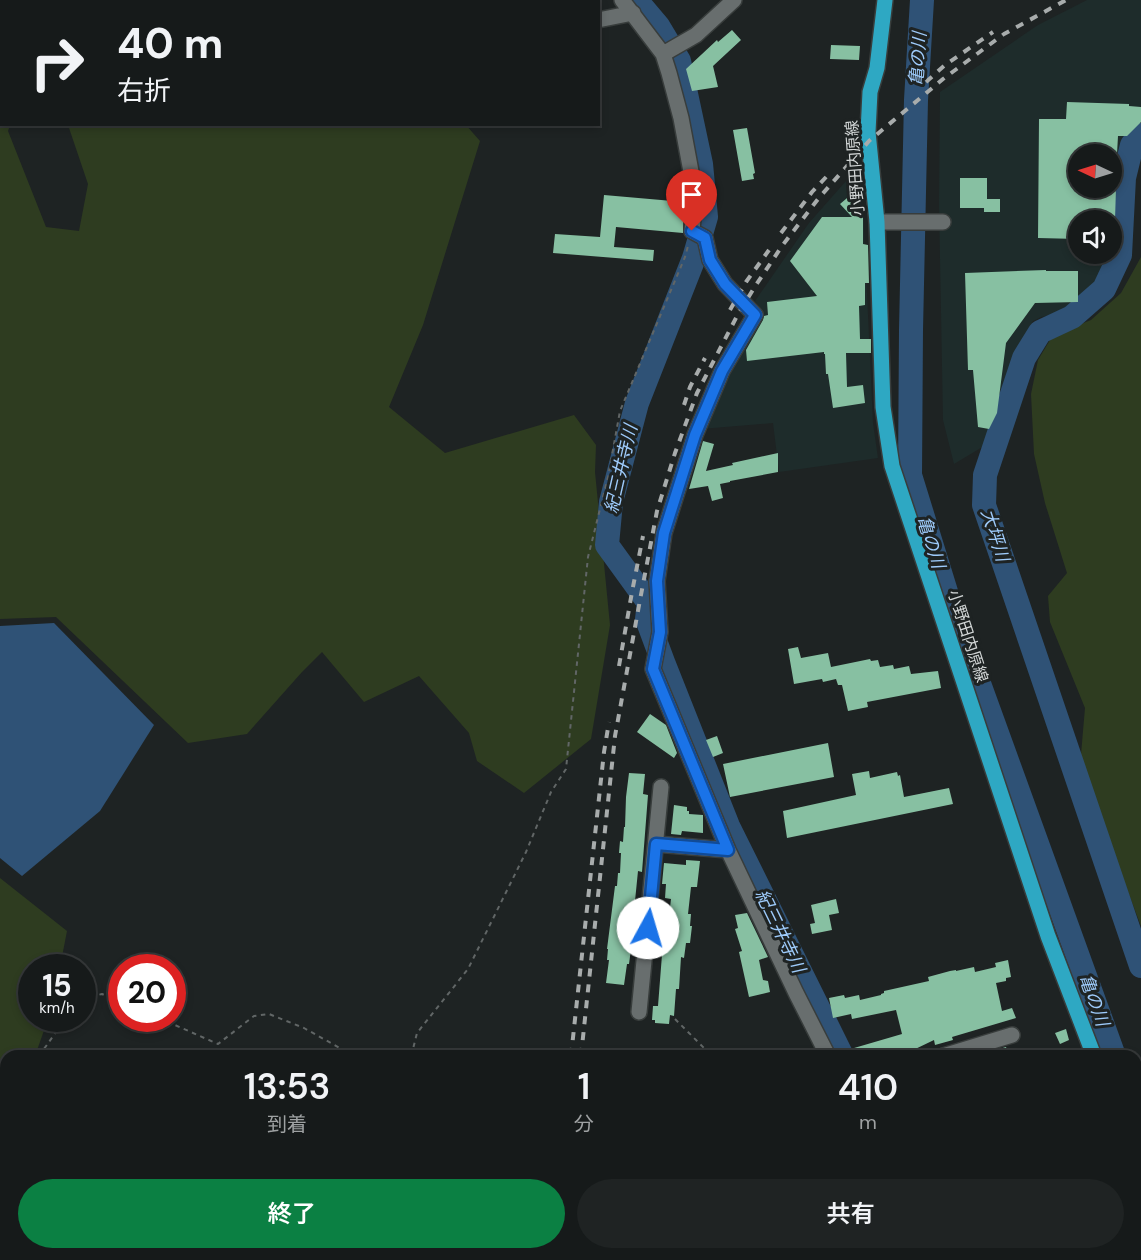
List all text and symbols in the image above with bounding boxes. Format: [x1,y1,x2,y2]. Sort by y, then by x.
text: 40 m [117,16,223,71]
icon: right [18,24,96,102]
water label: 亀の川 [904,29,932,87]
text: 右折 [117,73,171,108]
street label: 小野田内原線 [841,119,869,217]
north arrow [1068,144,1122,198]
map controls [1068,144,1122,264]
pin [666,169,717,231]
icon: arrive [675,178,708,211]
button: sound [1068,210,1122,264]
water label: 紀三井寺川 [599,421,643,516]
water label: 大坪川 [975,506,1015,566]
water label: 亀の川 [912,513,951,573]
street label: 小野田内原線 [943,587,993,685]
water label: 紀三井寺川 [749,885,811,979]
position arrow [616,896,680,960]
speed limit sign: 20 [108,954,186,1032]
text: 15 [42,966,72,1005]
water label: 亀の川 [1073,971,1115,1031]
text: km/h [39,998,75,1018]
text: 13:53 [244,1063,330,1110]
text: 1 [578,1063,590,1110]
text: 410 [838,1064,898,1111]
text: m [859,1109,877,1135]
text: 到着 [267,1111,307,1137]
text: 分 [574,1111,594,1137]
button: 終了 [18,1179,565,1248]
button: 共有 [577,1179,1124,1248]

